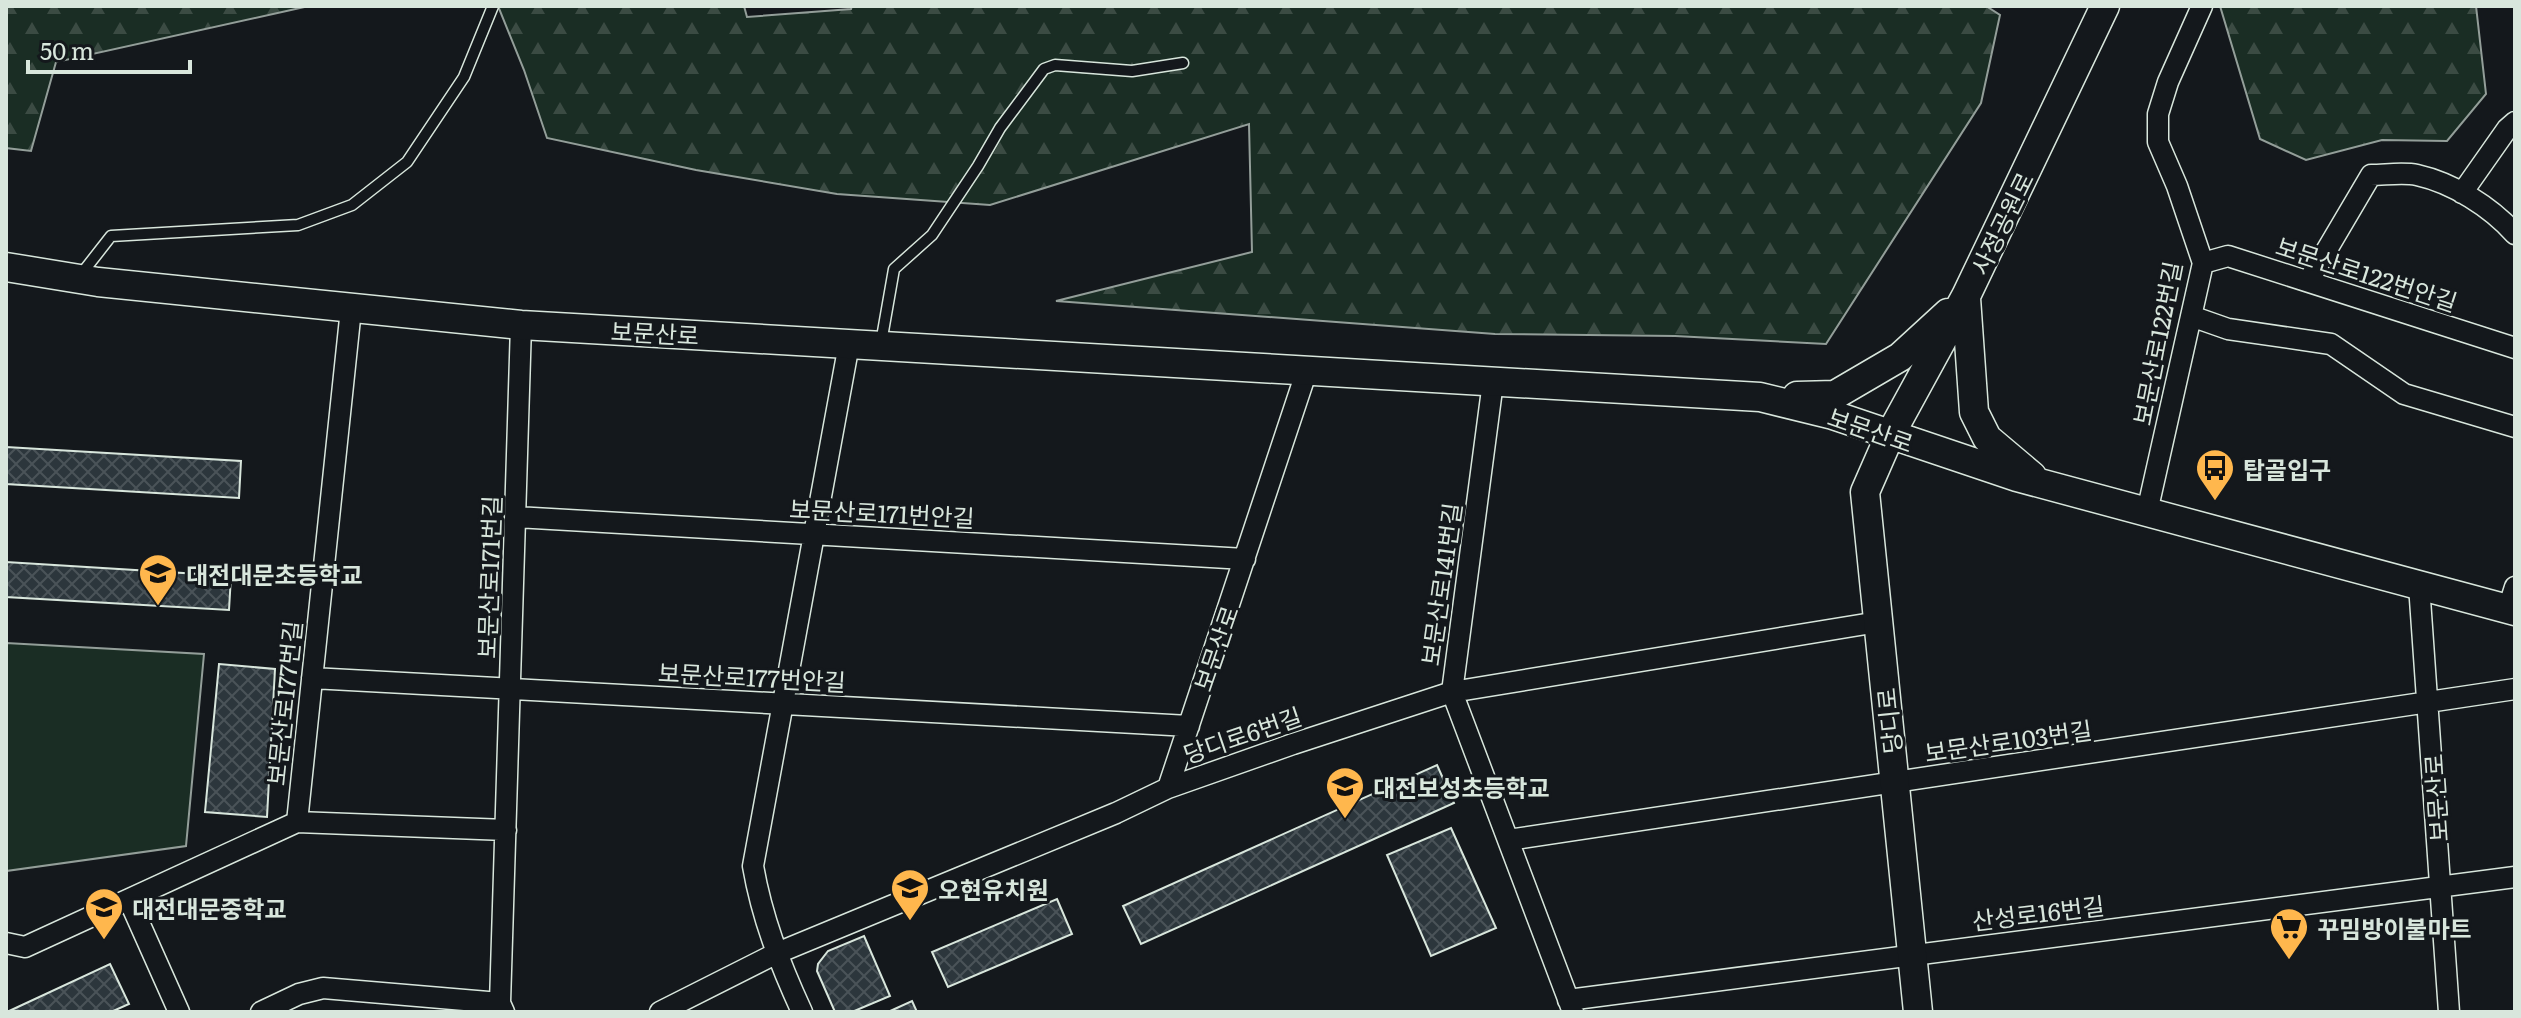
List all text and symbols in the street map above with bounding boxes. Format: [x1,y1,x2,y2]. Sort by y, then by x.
scale bar [28,24,190,74]
text: 50 m [40,32,94,67]
street label: 사정공원로 [1961,166,2041,280]
street label: 보문산로122번안길 [2272,227,2462,319]
street label: 보문산로122번길 [2123,258,2189,428]
street label: 보문산로 [610,312,700,352]
street label: 보문산로 [1824,398,1918,460]
bus stop icon: 탑골입구 [2194,447,2236,502]
place label: 탑골입구 [2243,451,2331,486]
street label: 보문산로171번안길 [788,490,976,534]
street label: 보문산로171번길 [468,495,508,659]
street label: 보문산로141번길 [1411,500,1469,668]
school or university icon: 대전대문초등학교 [137,552,179,607]
place label: 대전대문초등학교 [186,556,363,591]
street label: 보문산로 [1184,601,1246,695]
street label: 보문산로177번길 [257,619,309,787]
street label: 보문산로177번안길 [657,654,847,698]
street label: 당디로 [1867,686,1909,756]
street label: 당디로6번길 [1178,697,1306,771]
street label: 보문산로103번길 [1922,711,2094,769]
street label: 보문산로 [2414,753,2456,843]
school or university icon: 대전보성초등학교 [1324,765,1366,820]
place label: 대전보성초등학교 [1373,769,1550,804]
school or university icon: 오현유치원 [889,867,931,922]
place label: 오현유치원 [938,871,1048,906]
school or university icon: 대전대문중학교 [83,886,125,941]
street label: 산성로16번길 [1970,887,2106,937]
place label: 대전대문중학교 [132,890,287,925]
supermarket icon: 꾸밈방이불마트 [2268,906,2310,961]
place label: 꾸밈방이불마트 [2317,910,2472,945]

